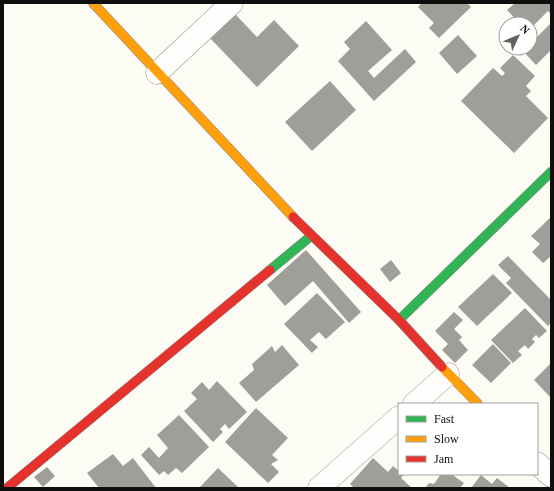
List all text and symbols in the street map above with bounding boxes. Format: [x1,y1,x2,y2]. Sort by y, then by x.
north arrow [498,16,538,56]
text: N [518,22,532,36]
legend [398,403,538,475]
text: Fast [434,412,455,426]
text: Slow [434,432,459,446]
text: Jam [434,452,454,466]

